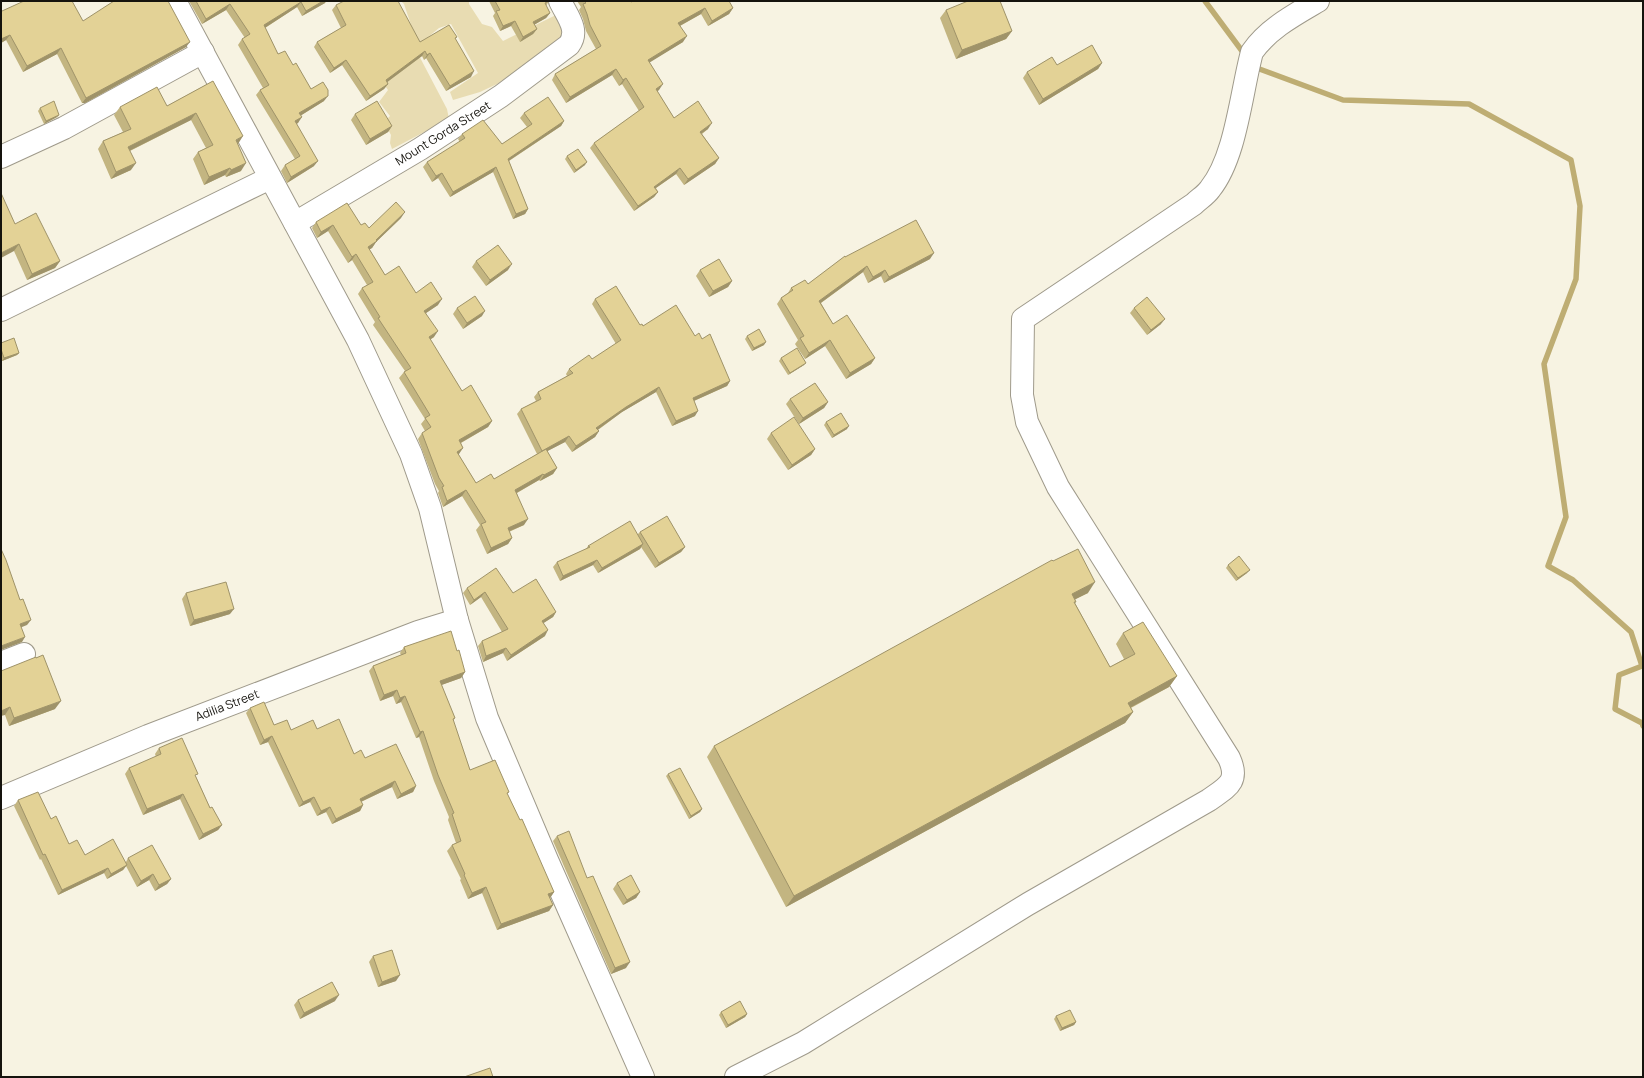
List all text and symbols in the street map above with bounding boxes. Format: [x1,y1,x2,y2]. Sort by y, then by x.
street label: Mount Gorda Street [392,97,494,169]
street label: Adilia Street [192,685,262,725]

